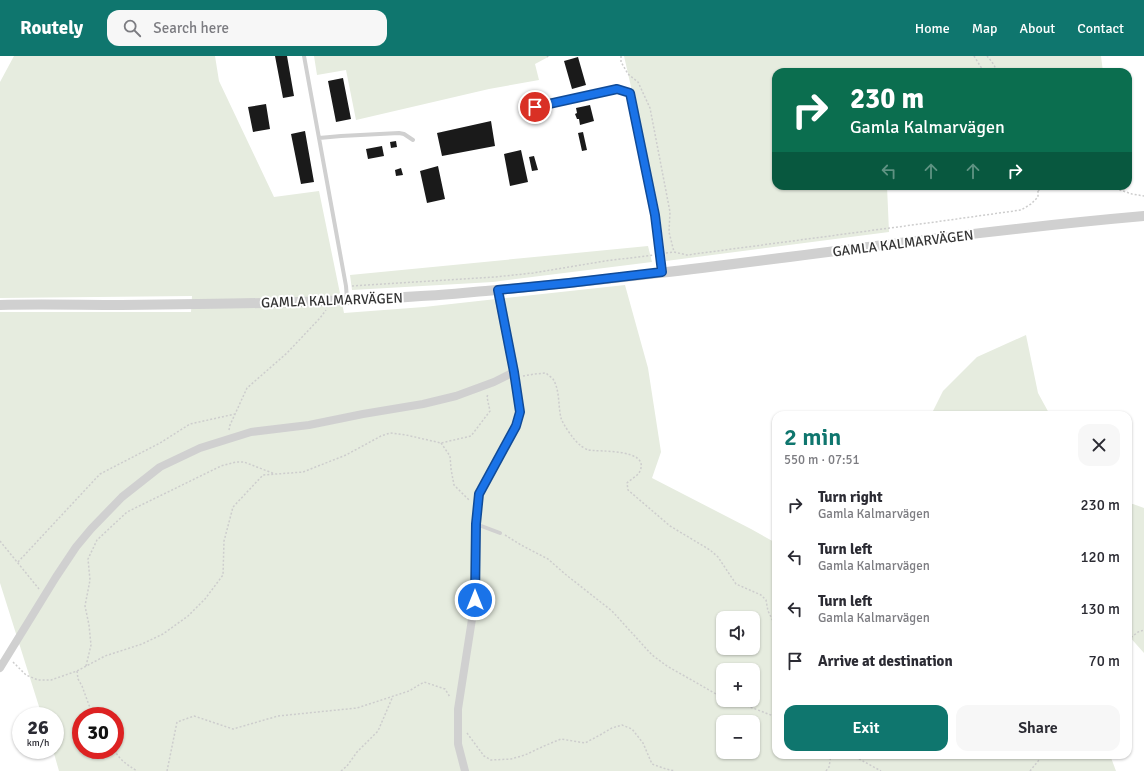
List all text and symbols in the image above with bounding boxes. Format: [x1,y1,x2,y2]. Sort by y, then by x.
search box [107,10,387,46]
text: Routely [20,16,83,40]
icon: search [121,17,143,39]
text: Search here [153,19,229,37]
text: Home [915,20,950,37]
text: Map [972,20,997,37]
text: About [1019,20,1055,37]
text: Contact [1077,20,1124,37]
text: 230 m [850,82,924,116]
icon: right [784,84,836,136]
pin [518,90,552,124]
icon: arrive [524,96,546,118]
text: Gamla Kalmarvägen [850,116,1005,138]
icon: left [878,160,900,182]
icon: ahead [920,160,942,182]
icon: ahead [962,160,984,182]
icon: right [1004,160,1026,182]
street label: GAMLA KALMARVÄGEN [832,226,975,261]
street label: GAMLA KALMARVÄGEN [261,290,403,311]
text: 2 min [784,422,841,452]
button: close [1078,424,1120,466]
text: 550 m · 07:51 [784,452,860,468]
text: Turn right [818,488,883,506]
icon: right [784,494,806,516]
text: 230 m [1080,496,1120,514]
text: Gamla Kalmarvägen [818,506,930,522]
text: Turn left [818,540,872,558]
icon: left [784,546,806,568]
text: 120 m [1080,548,1120,566]
text: Gamla Kalmarvägen [818,558,930,574]
position arrow [454,579,496,621]
text: Turn left [818,592,872,610]
icon: left [784,598,806,620]
text: 130 m [1080,600,1120,618]
text: Gamla Kalmarvägen [818,610,930,626]
map controls [716,611,760,759]
button: sound [716,611,760,655]
icon: arrive [784,650,806,672]
text: Arrive at destination [818,652,953,670]
text: 70 m [1089,652,1120,670]
button: + [716,663,760,707]
button: Exit [784,705,948,751]
button: Share [956,705,1120,751]
speed limit sign: 30 [72,707,124,759]
text: 26 [27,715,49,740]
button: − [716,715,760,759]
text: km/h [27,737,49,749]

